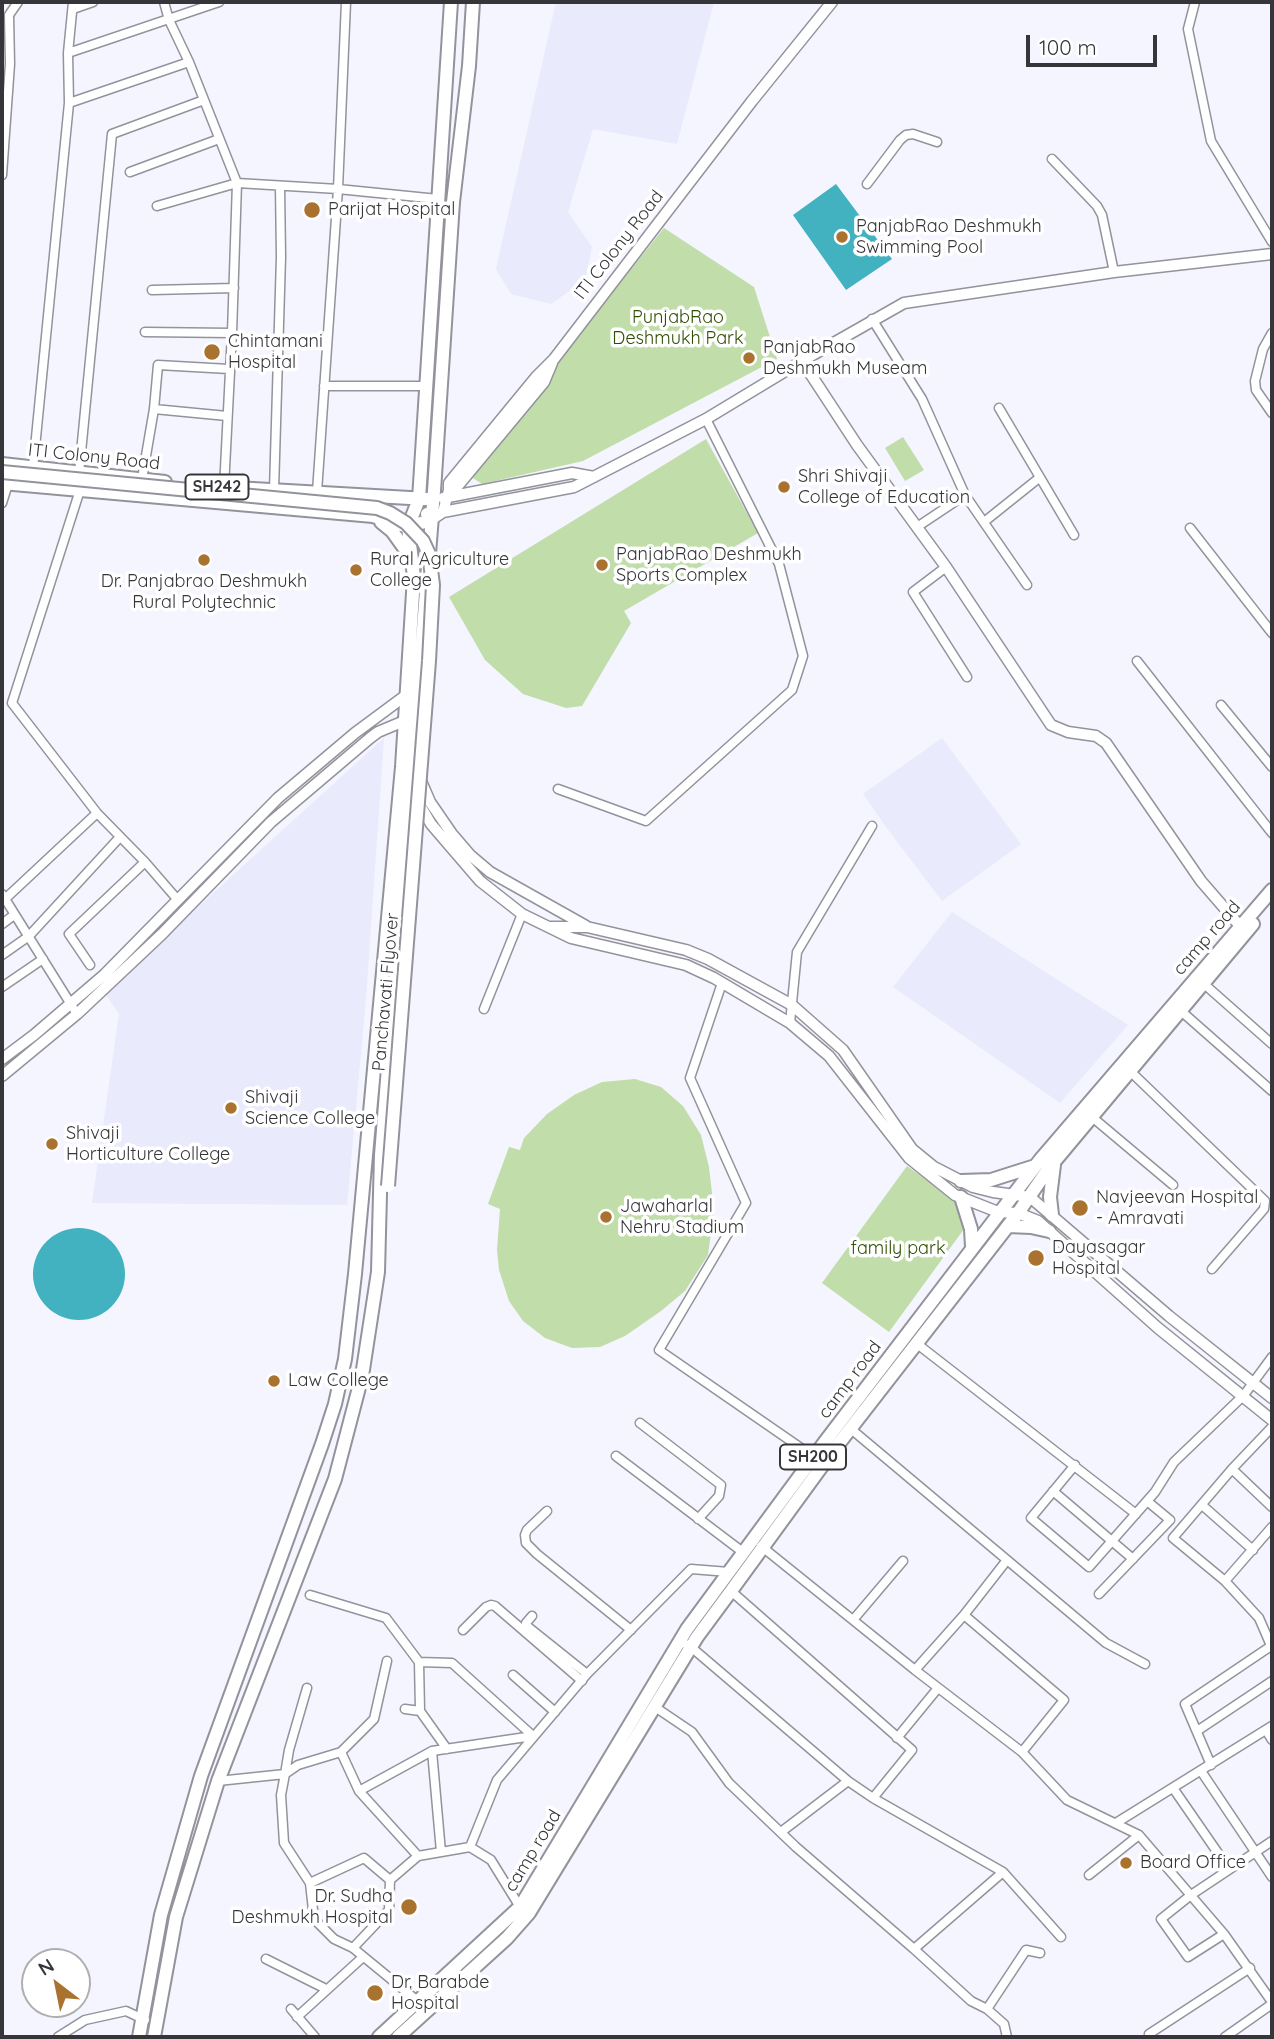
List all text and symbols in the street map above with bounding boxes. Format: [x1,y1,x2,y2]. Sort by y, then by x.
scale bar [1029,21,1160,65]
text: 100 m [1039,34,1097,60]
street label: ITI Colony Road [570,186,668,304]
place label: Parijat Hospital [328,199,455,221]
marker: Parijat Hospital [302,200,322,220]
place label: PanjabRao Deshmukh Swimming Pool [856,216,1042,258]
marker: PanjabRao Deshmukh Swimming Pool [834,229,850,245]
park label: PunjabRao Deshmukh Park [612,307,744,350]
place label: Chintamani Hospital [228,331,323,374]
place label: PanjabRao Deshmukh Museam [763,337,927,380]
marker: Chintamani Hospital [202,342,222,362]
marker: PanjabRao Deshmukh Museam [741,350,757,366]
street label: ITI Colony Road [27,439,161,475]
place label: Shri Shivaji College of Education [798,466,970,508]
road number: SH242 [186,474,248,500]
marker: Shri Shivaji College of Education [776,479,792,495]
place label: PanjabRao Deshmukh Sports Complex [616,544,802,586]
place label: Rural Agriculture College [370,549,509,592]
marker: Dr. Panjabrao Deshmukh Rural Polytechnic [196,552,212,568]
marker: PanjabRao Deshmukh Sports Complex [594,557,610,573]
marker: Rural Agriculture College [348,562,364,578]
place label: Dr. Panjabrao Deshmukh Rural Polytechnic [101,571,307,614]
street label: camp road [1169,896,1245,980]
street label: Panchavati Flyover [368,912,404,1072]
place label: Shivaji Science College [245,1087,375,1130]
marker: Shivaji Science College [223,1100,239,1116]
place label: Shivaji Horticulture College [66,1123,230,1166]
marker: Shivaji Horticulture College [44,1136,60,1152]
place label: Navjeevan Hospital - Amravati [1096,1187,1258,1230]
place label: Jawaharlal Nehru Stadium [620,1196,744,1238]
marker: Navjeevan Hospital - Amravati [1070,1198,1090,1218]
marker: Jawaharlal Nehru Stadium [598,1209,614,1225]
place label: Dayasagar Hospital [1052,1237,1145,1280]
park label: family park [850,1238,946,1260]
marker: Dayasagar Hospital [1026,1248,1046,1268]
street label: camp road [814,1337,886,1423]
place label: Law College [288,1370,389,1392]
marker: Law College [266,1373,282,1389]
road number: SH200 [780,1444,846,1470]
street label: camp road [500,1806,566,1896]
place label: Board Office [1140,1852,1246,1874]
marker: Board Office [1118,1855,1134,1871]
place label: Dr. Sudha Deshmukh Hospital [232,1886,393,1928]
marker: Dr. Sudha Deshmukh Hospital [399,1897,419,1917]
north arrow [21,1948,91,2018]
text: N [34,1953,58,1981]
place label: Dr. Barabde Hospital [391,1972,489,2014]
marker: Dr. Barabde Hospital [365,1983,385,2003]

